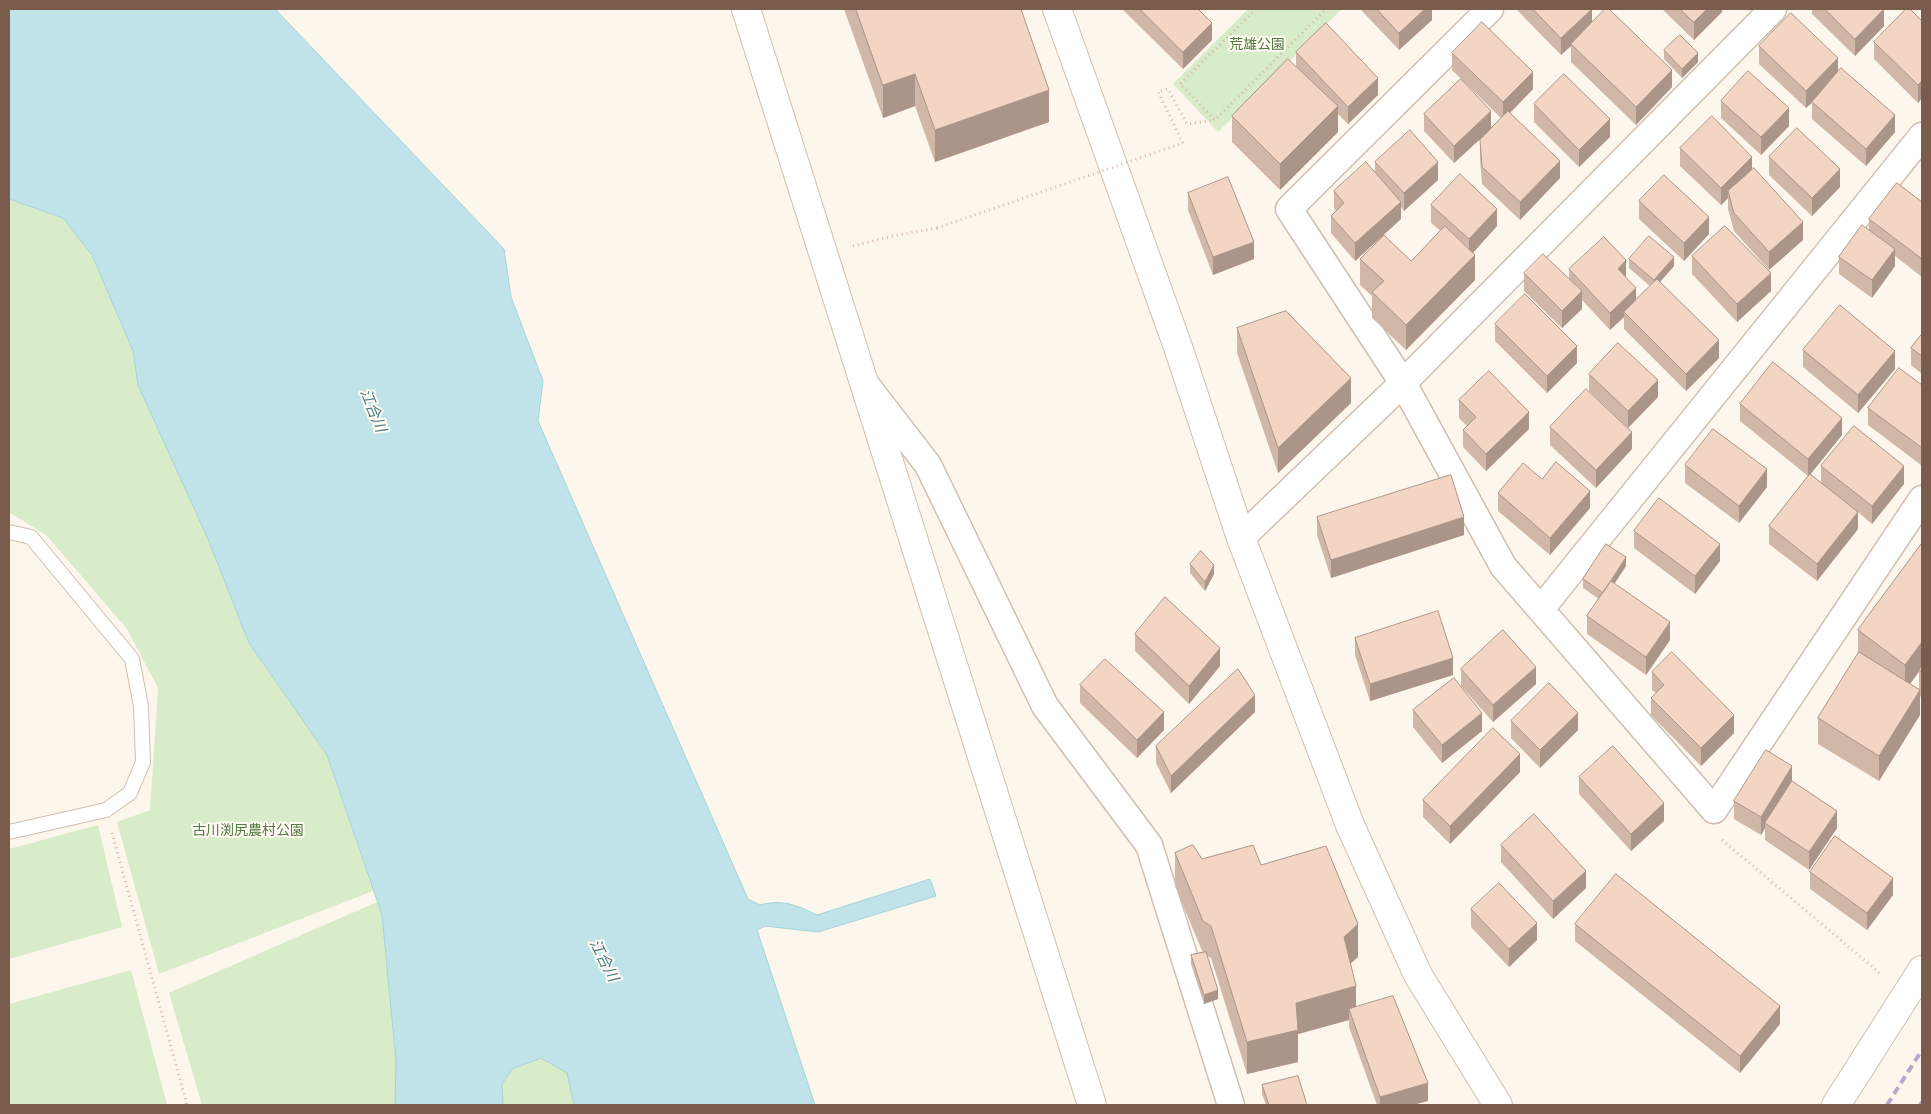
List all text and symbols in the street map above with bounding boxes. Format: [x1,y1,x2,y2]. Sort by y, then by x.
park label: 荒雄公園 [1229,38,1285,54]
water label: 江合川 [355,387,389,435]
park label: 古川渕尻農村公園 [192,824,304,840]
water label: 江合川 [585,937,621,985]

